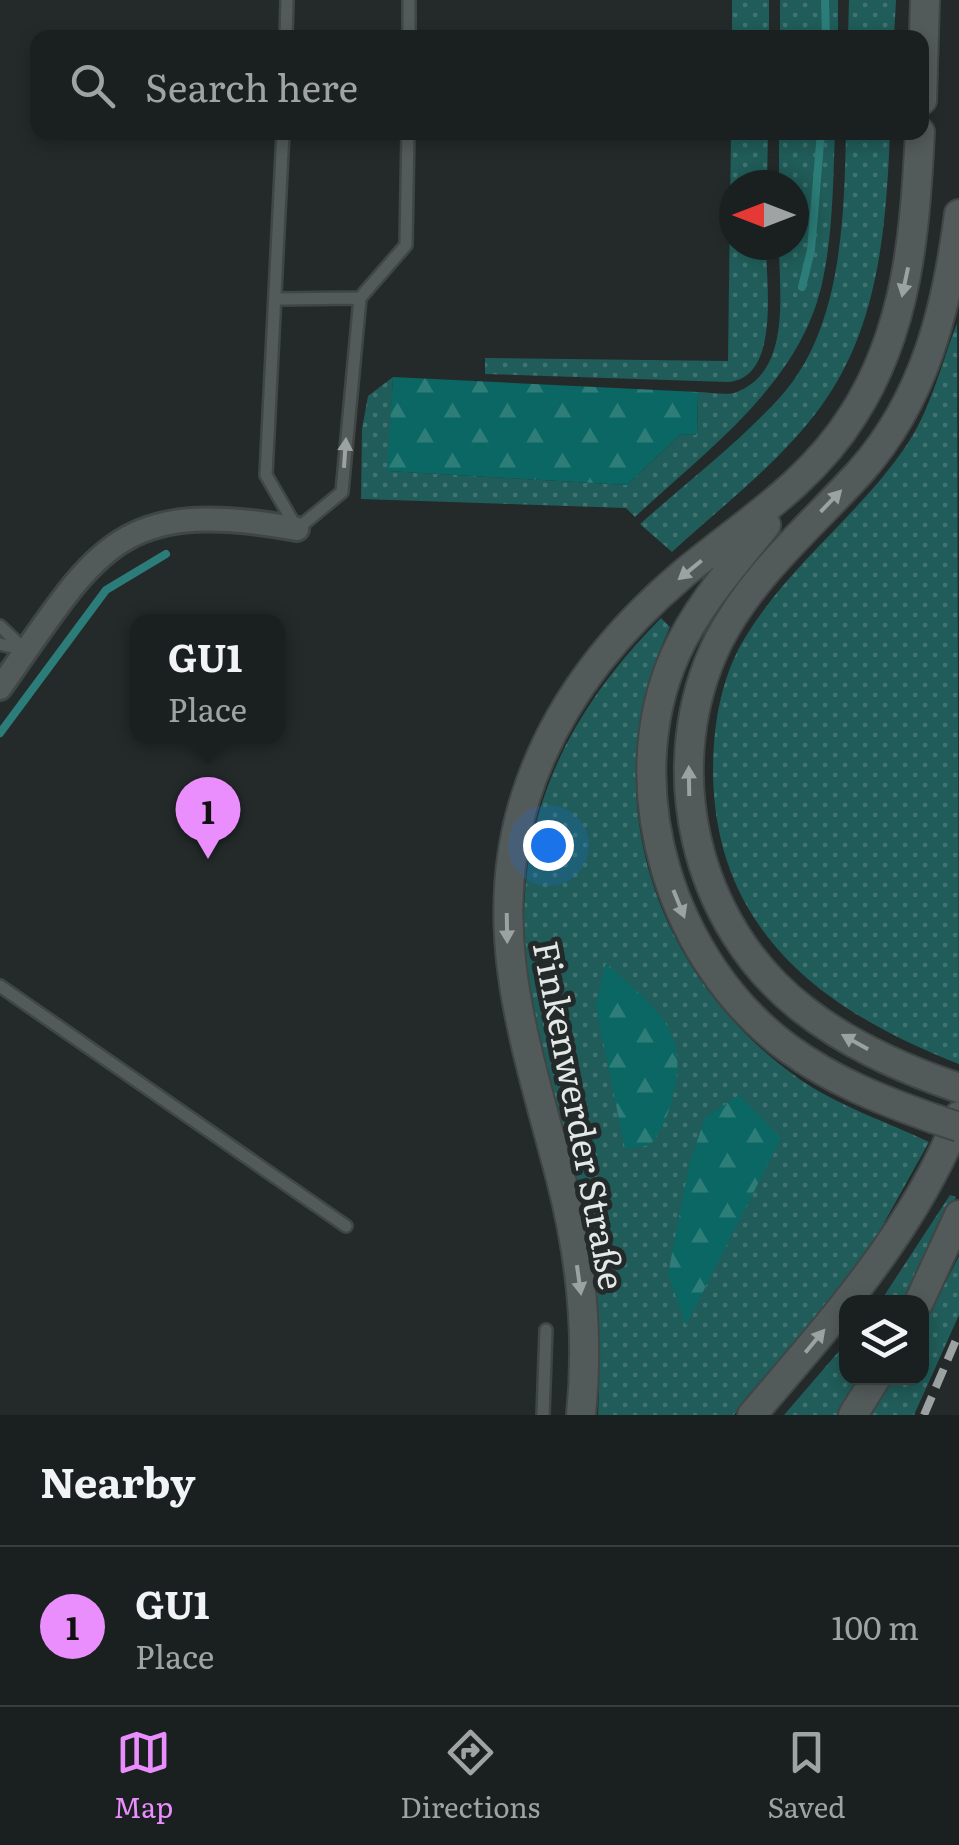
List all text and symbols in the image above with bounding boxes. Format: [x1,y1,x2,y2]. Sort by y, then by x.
search box [30,30,929,140]
text: Search here [145,57,358,114]
icon: search [65,58,120,113]
north arrow [719,170,809,260]
one-way arrow [897,267,913,298]
one-way arrow [337,436,353,468]
one-way arrow [819,490,842,514]
one-way arrow [677,559,703,580]
popup [130,614,285,744]
text: GU1 [168,627,242,684]
text: Place [168,684,247,732]
one-way arrow [681,765,697,797]
pin: 1 [176,776,240,859]
your location [523,820,574,871]
one-way arrow [671,889,687,919]
one-way arrow [499,913,515,945]
street label: Finkenwerder Straße [522,936,640,1294]
one-way arrow [841,1034,870,1051]
one-way arrow [572,1264,588,1296]
map controls [839,1295,929,1385]
button: layers [839,1295,929,1385]
one-way arrow [804,1328,825,1353]
text: Nearby [40,1449,196,1511]
text: GU1 [135,1574,210,1631]
text: 1 [66,1602,79,1650]
text: 100 m [832,1602,919,1650]
text: Place [135,1631,214,1679]
tab: Map [114,1725,173,1827]
tab: Directions [400,1725,540,1827]
tab: Saved [767,1725,845,1827]

